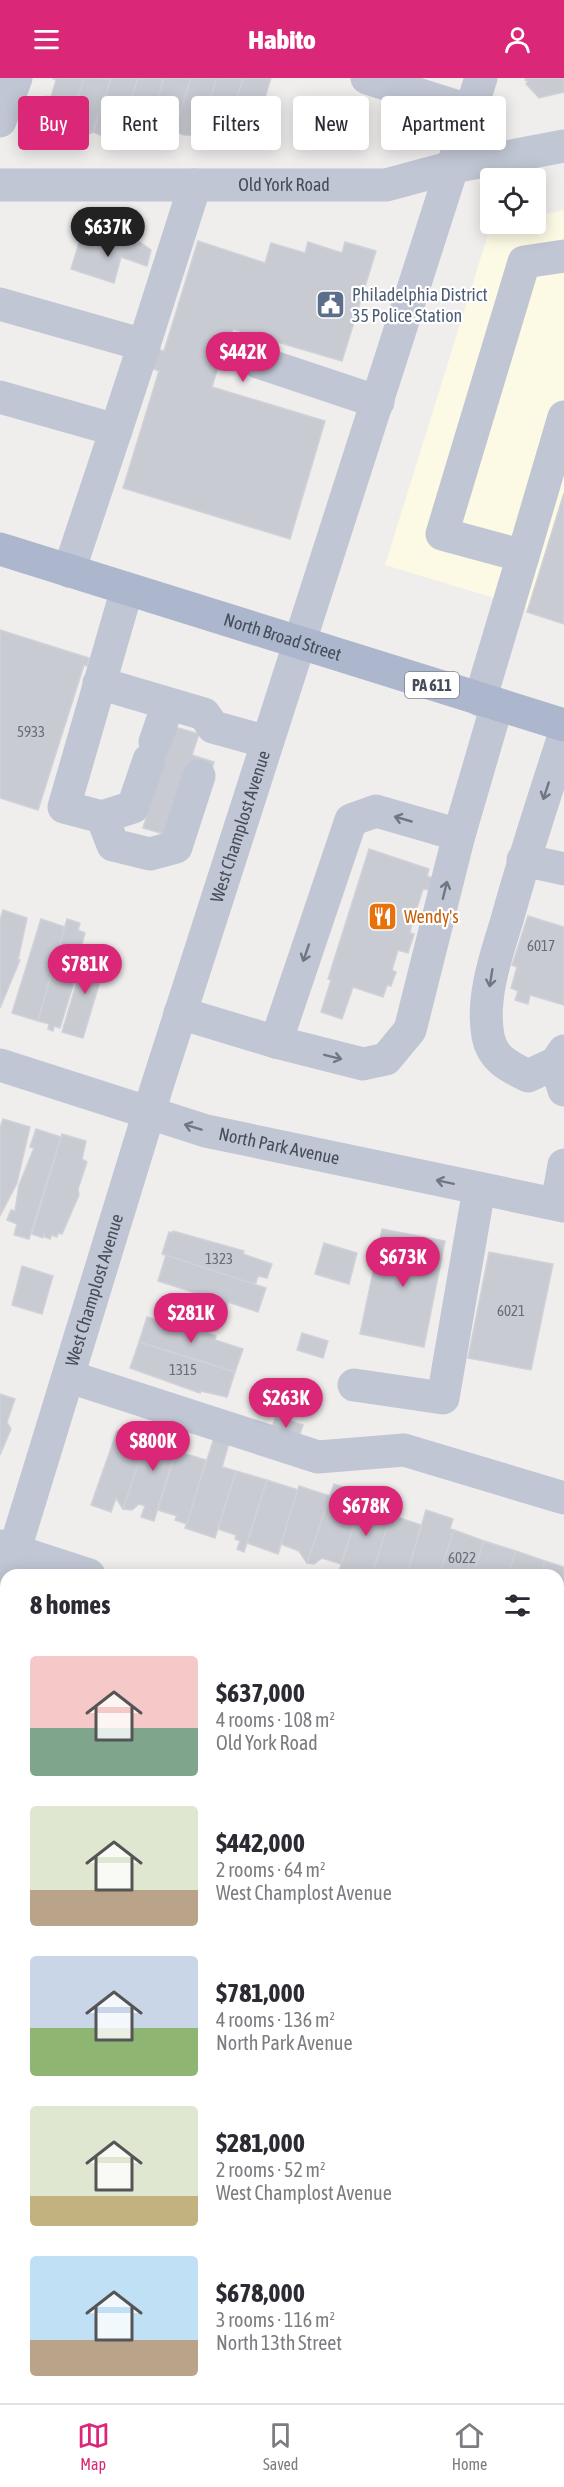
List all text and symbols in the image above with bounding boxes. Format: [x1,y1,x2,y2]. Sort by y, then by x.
icon: menu [30,23,63,56]
icon: person [501,23,534,56]
text: Habito [248,24,316,55]
chip: Buy [18,96,89,150]
chip: Rent [101,96,179,150]
chip: Filters [191,96,281,150]
chip: New [293,96,369,150]
chip: Apartment [381,96,506,150]
map controls [480,168,546,234]
button: locate [480,168,546,234]
street label: Old York Road [238,174,330,195]
pin: $637K [66,207,150,258]
text: $637K [85,215,131,238]
place label: Philadelphia District 35 Police Station [352,284,488,326]
public building icon: Philadelphia District 35 Police Station [315,289,347,321]
pin: $442K [201,332,285,383]
text: $442K [220,340,266,363]
street label: North Broad Street [221,609,344,665]
road number: PA 611 [405,672,459,698]
house number: 5933 [17,723,45,740]
street label: West Champlost Avenue [206,748,274,905]
one-way arrow [540,781,551,800]
one-way arrow [394,813,413,824]
one-way arrow [440,881,452,900]
restaurant icon: Wendy's [367,901,399,933]
place label: Wendy's [404,906,459,927]
house number: 6017 [527,937,555,954]
one-way arrow [300,943,311,962]
pin: $781K [43,944,127,995]
text: $781K [62,952,108,975]
one-way arrow [486,968,497,988]
one-way arrow [323,1051,342,1063]
one-way arrow [184,1121,203,1132]
street label: North Park Avenue [217,1123,342,1169]
one-way arrow [436,1176,455,1187]
street label: West Champlost Avenue [61,1211,127,1369]
pin: $673K [361,1237,445,1288]
text: $673K [380,1245,426,1268]
house number: 1323 [205,1250,233,1267]
pin: $281K [149,1293,233,1344]
text: $281K [168,1301,214,1324]
house number: 6021 [497,1302,525,1319]
house number: 1315 [169,1361,197,1378]
pin: $263K [244,1378,328,1429]
text: $263K [263,1386,309,1409]
pin: $800K [111,1421,195,1472]
text: $800K [130,1429,176,1452]
pin: $678K [324,1486,408,1537]
text: $678K [343,1494,389,1517]
house number: 6022 [448,1549,476,1566]
icon: filters [501,1589,534,1622]
text: 8 homes [30,1590,110,1620]
text: $637,000 [216,1678,305,1708]
icon: home [78,1680,150,1752]
text: 4 rooms · 108 m² [216,1708,335,1731]
text: Old York Road [216,1731,318,1754]
text: $442,000 [216,1828,305,1858]
icon: home [78,1830,150,1902]
text: 2 rooms · 64 m² [216,1858,326,1881]
text: West Champlost Avenue [216,1881,392,1904]
text: $781,000 [216,1978,305,2008]
icon: home [78,1980,150,2052]
text: 4 rooms · 136 m² [216,2008,335,2031]
text: North Park Avenue [216,2031,353,2054]
text: $281,000 [216,2128,305,2158]
icon: home [78,2130,150,2202]
text: 2 rooms · 52 m² [216,2158,326,2181]
text: West Champlost Avenue [216,2181,392,2204]
text: $678,000 [216,2278,305,2308]
icon: home [78,2280,150,2352]
text: 3 rooms · 116 m² [216,2308,335,2331]
text: North 13th Street [216,2331,342,2354]
tab: Map [77,2419,110,2473]
tab: Saved [263,2419,298,2473]
tab: Home [452,2419,487,2473]

